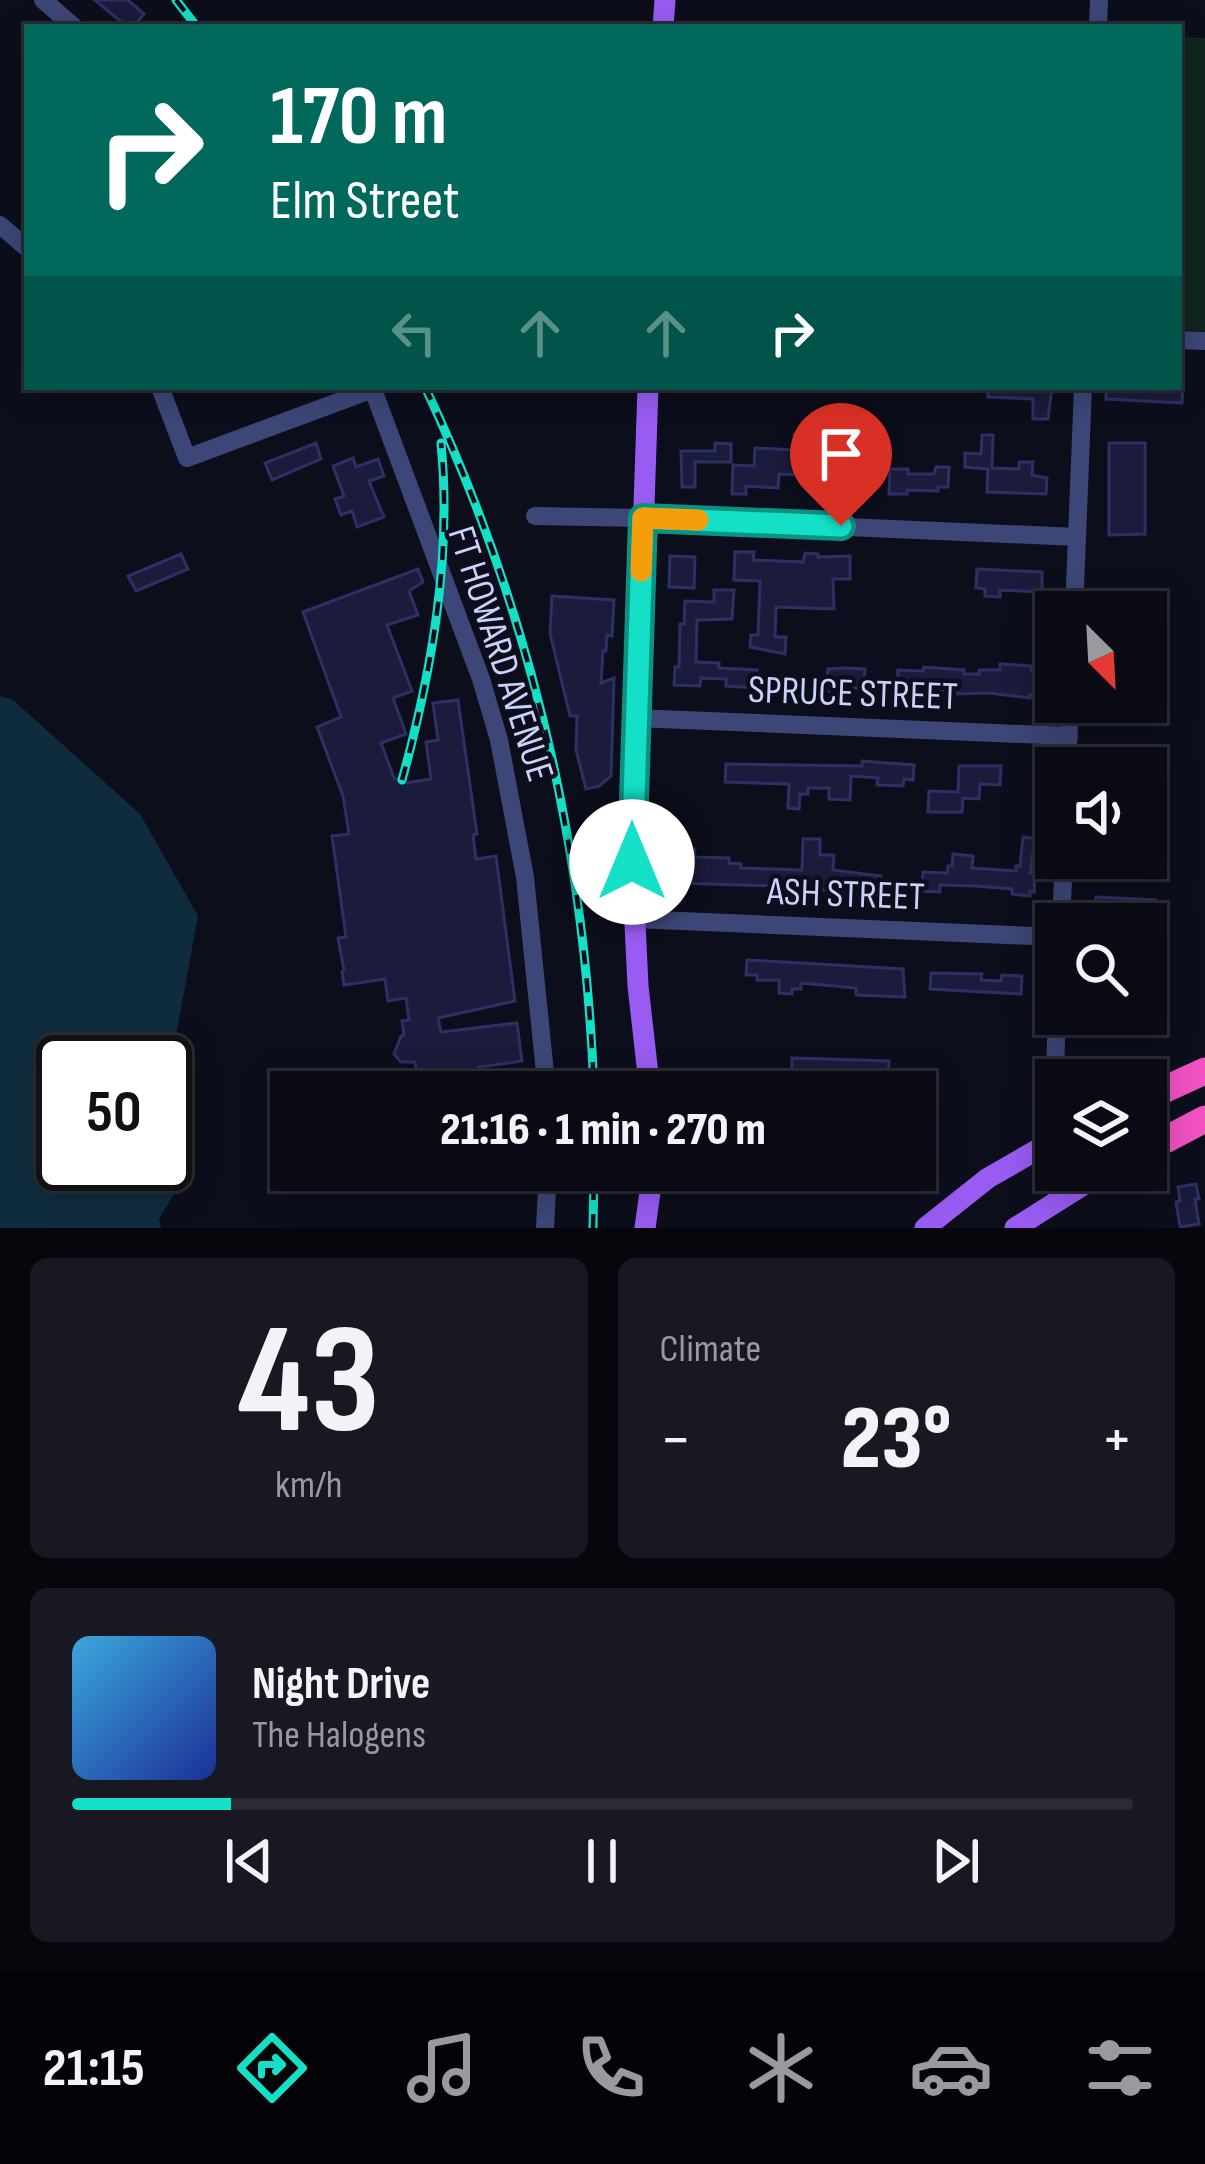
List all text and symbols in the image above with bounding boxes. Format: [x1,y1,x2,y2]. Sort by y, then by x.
text: 170 m [270,67,447,168]
icon: right [72,72,228,228]
text: Elm Street [270,169,460,234]
icon: left [381,300,447,366]
icon: ahead [507,300,573,366]
icon: ahead [633,300,699,366]
icon: right [759,300,825,366]
pin [790,403,892,526]
icon: arrive [808,421,874,487]
street label: FT HOWARD AVENUE [437,521,563,787]
north arrow [1035,591,1167,723]
map controls [1035,591,1167,1191]
street label: SPRUCE STREET [747,667,959,721]
button: sound [1035,747,1167,879]
position arrow [569,799,695,925]
street label: ASH STREET [765,869,926,921]
button: search [1035,903,1167,1035]
speed limit sign: 50 [36,1035,192,1191]
button: layers [1035,1059,1167,1191]
text: 21:16 · 1 min · 270 m [440,1103,766,1158]
text: 43 [237,1290,380,1477]
text: Climate [660,1326,761,1373]
text: 23° [841,1386,952,1494]
text: − [660,1401,692,1480]
text: + [1101,1401,1133,1480]
text: km/h [275,1462,342,1509]
text: Night Drive [252,1657,430,1712]
text: The Halogens [252,1712,426,1759]
icon: previous [216,1828,282,1894]
icon: pause [569,1828,635,1894]
icon: next [923,1828,989,1894]
icon: directions [230,2026,314,2110]
icon: music [400,2026,484,2110]
icon: phone [569,2026,653,2110]
icon: climate [739,2026,823,2110]
icon: car [909,2026,993,2110]
icon: filters [1078,2026,1162,2110]
text: 21:15 [43,2036,145,2101]

